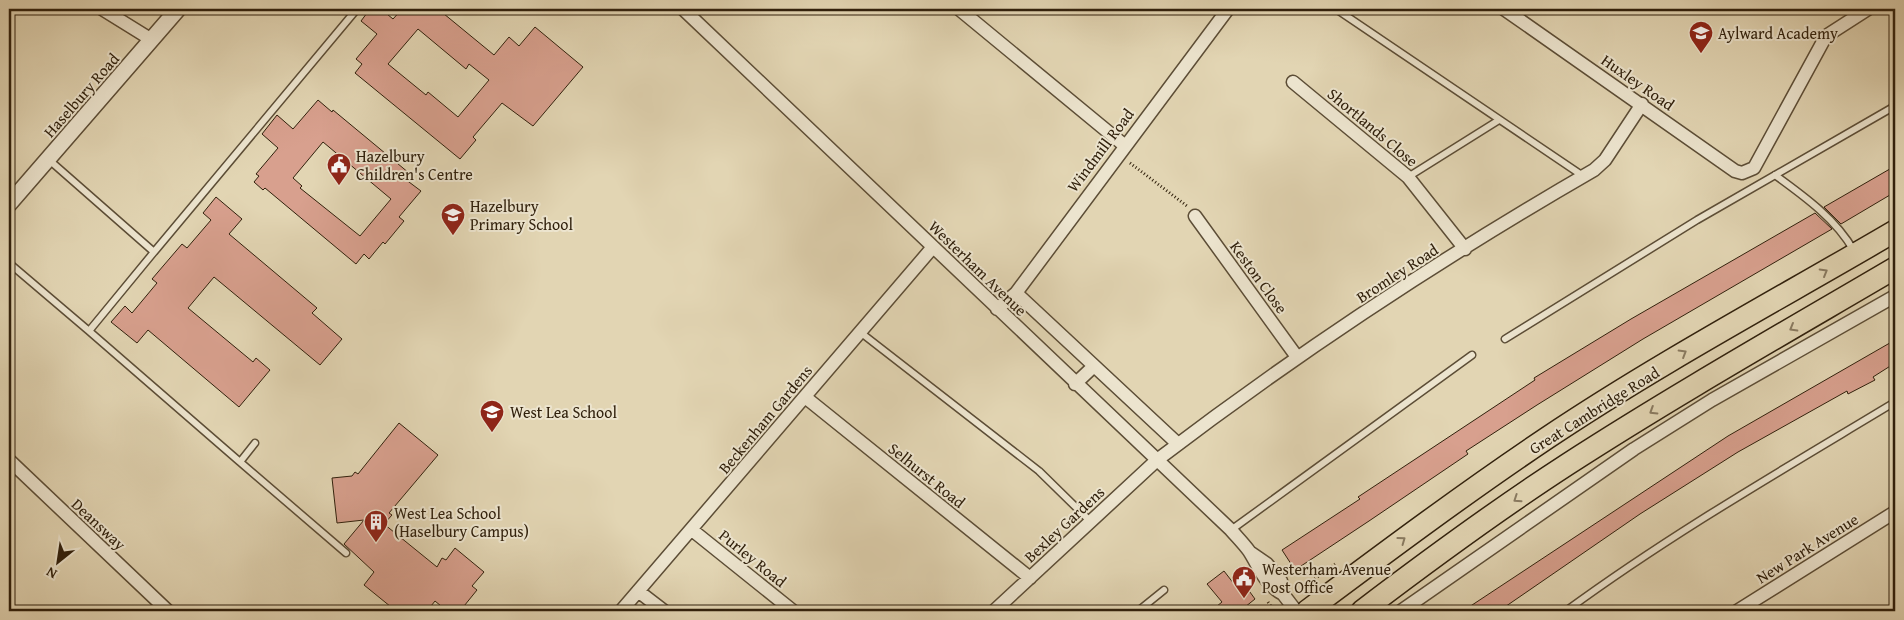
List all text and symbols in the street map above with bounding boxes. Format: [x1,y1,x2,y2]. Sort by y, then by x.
school or university icon: Aylward Academy [1688,20,1714,54]
place label: Aylward Academy [1718,21,1838,45]
street label: Haselbury Road [37,47,125,143]
street label: Huxley Road [1597,48,1680,116]
street label: Shortlands Close [1322,82,1424,172]
street label: Windmill Road [1061,103,1140,197]
place label: Hazelbury Children's Centre [356,144,473,186]
public building icon: Hazelbury Children's Centre [326,152,352,186]
place label: Hazelbury Primary School [470,194,573,236]
school or university icon: Hazelbury Primary School [440,202,466,236]
street label: Westerham Avenue [923,215,1033,321]
street label: Keston Close [1224,236,1294,318]
street label: Bromley Road [1351,237,1443,309]
one-way arrow [1819,269,1828,279]
one-way arrow [1789,322,1798,332]
one-way arrow [1678,350,1687,360]
street label: Beckenham Gardens [712,359,818,479]
street label: Great Cambridge Road [1524,360,1664,460]
school or university icon: West Lea School [479,399,505,433]
place label: West Lea School [510,400,617,424]
one-way arrow [1650,404,1659,414]
street label: Selhurst Road [883,436,971,514]
street label: Bexley Gardens [1018,480,1110,568]
street label: Deansway [66,492,132,556]
one-way arrow [1513,493,1522,502]
place label: West Lea School (Haselbury Campus) [394,501,529,543]
street label: New Park Avenue [1751,507,1863,589]
building icon: West Lea School (Haselbury Campus) [363,509,389,543]
street label: Purley Road [714,523,792,593]
one-way arrow [1396,537,1406,546]
north arrow [32,538,82,588]
place label: Westerham Avenue Post Office [1262,557,1391,599]
text: N [42,562,61,584]
public building icon: Westerham Avenue Post Office [1231,565,1257,599]

